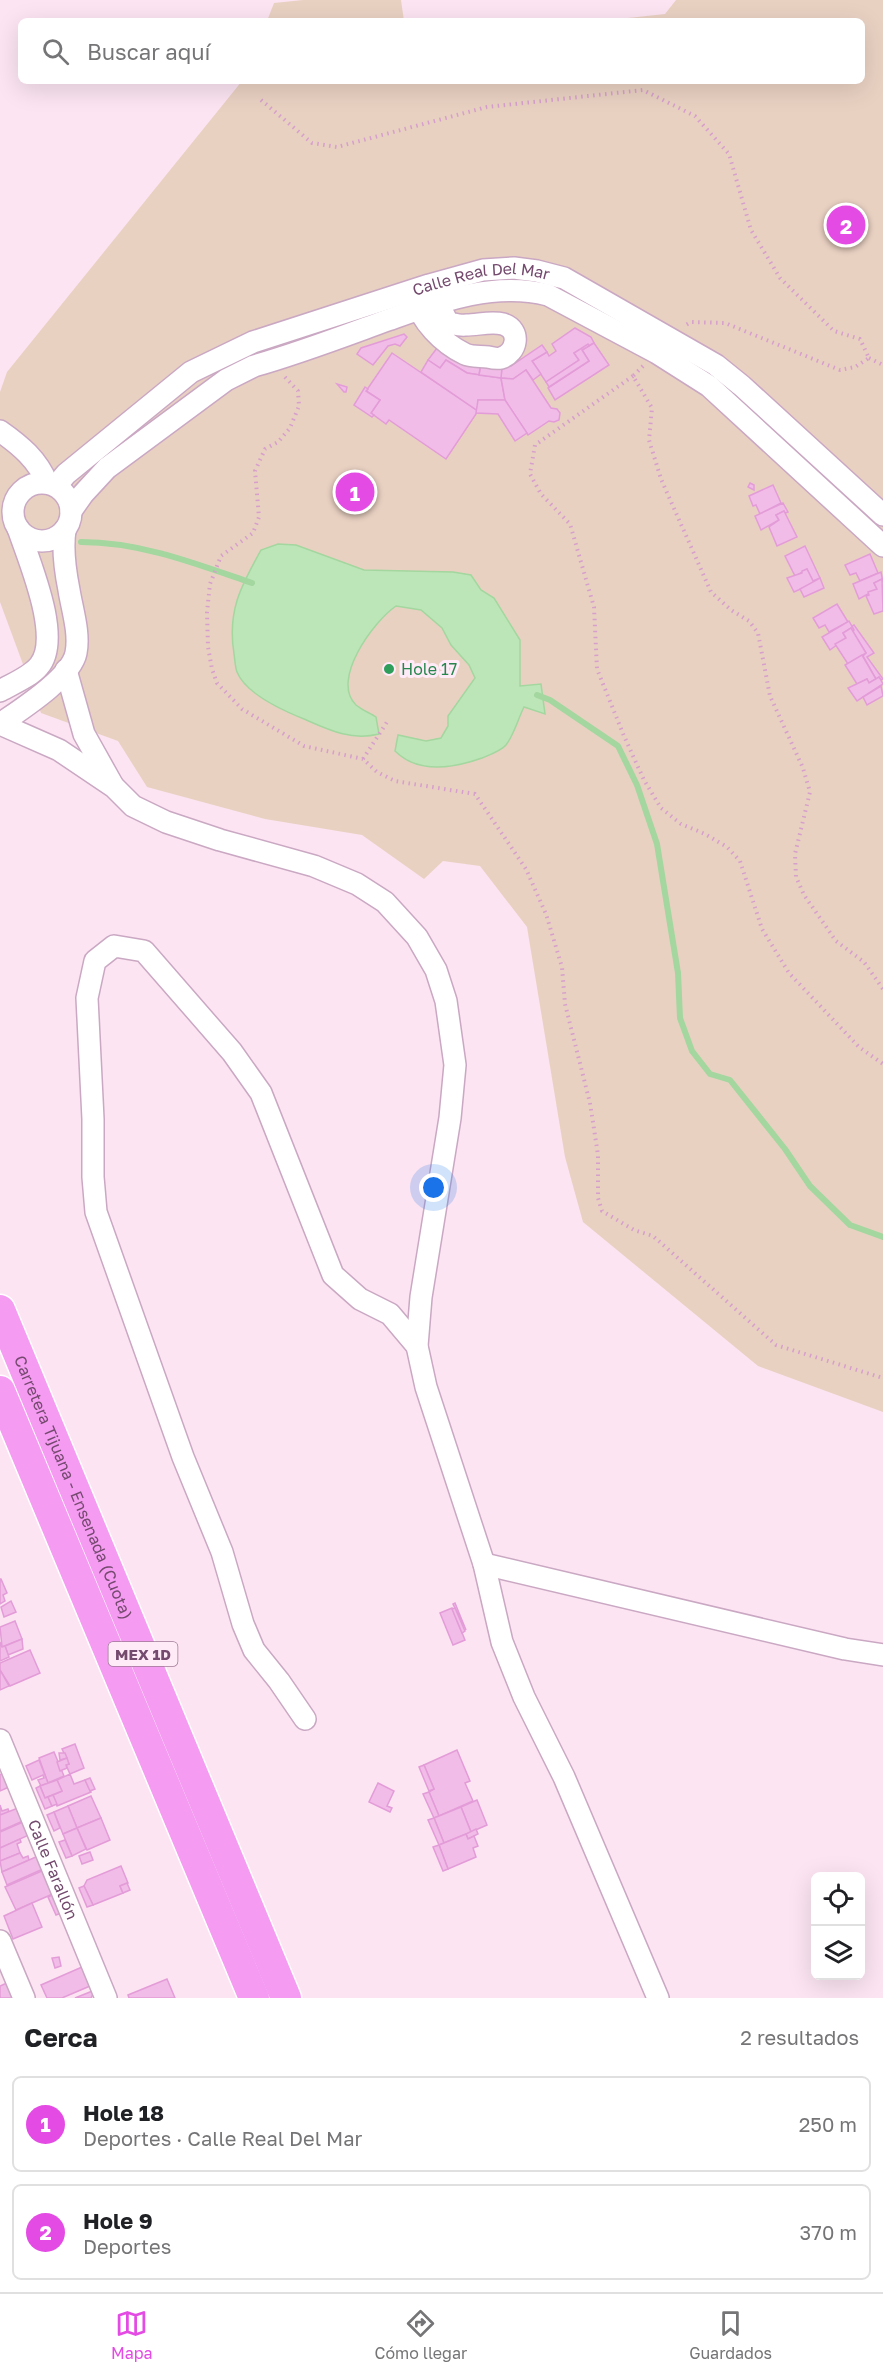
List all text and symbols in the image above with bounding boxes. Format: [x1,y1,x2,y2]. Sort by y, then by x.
search box [18,18,865,84]
icon: search [39,35,72,68]
text: Buscar aquí [87,38,210,65]
pin: 2 [826,202,866,248]
street label: Calle Real Del Mar [410,258,552,300]
pin: 1 [336,470,374,514]
place label: Hole 17 [401,659,457,679]
marker: Hole 17 [382,662,396,676]
your location [419,1173,448,1202]
street label: Carretera Tijuana - Ensenada (Cuota) [10,1352,137,1622]
road number: MEX 1D [108,1642,178,1666]
street label: Calle Farallón [24,1817,83,1922]
map controls [811,1872,865,1980]
button: locate [811,1872,865,1926]
button: layers [811,1926,865,1980]
text: Cerca [24,2022,98,2053]
text: 2 resultados [740,2025,859,2049]
text: Hole 18 [83,2099,164,2126]
text: 1 [40,2112,51,2136]
text: 250 m [799,2112,857,2136]
text: Deportes · Calle Real Del Mar [83,2126,362,2150]
text: Hole 9 [83,2207,153,2234]
text: 2 [39,2220,52,2244]
text: 370 m [800,2220,857,2244]
text: Deportes [83,2234,171,2258]
tab: Mapa [111,2307,153,2363]
tab: Cómo llegar [375,2307,467,2363]
tab: Guardados [689,2307,772,2363]

